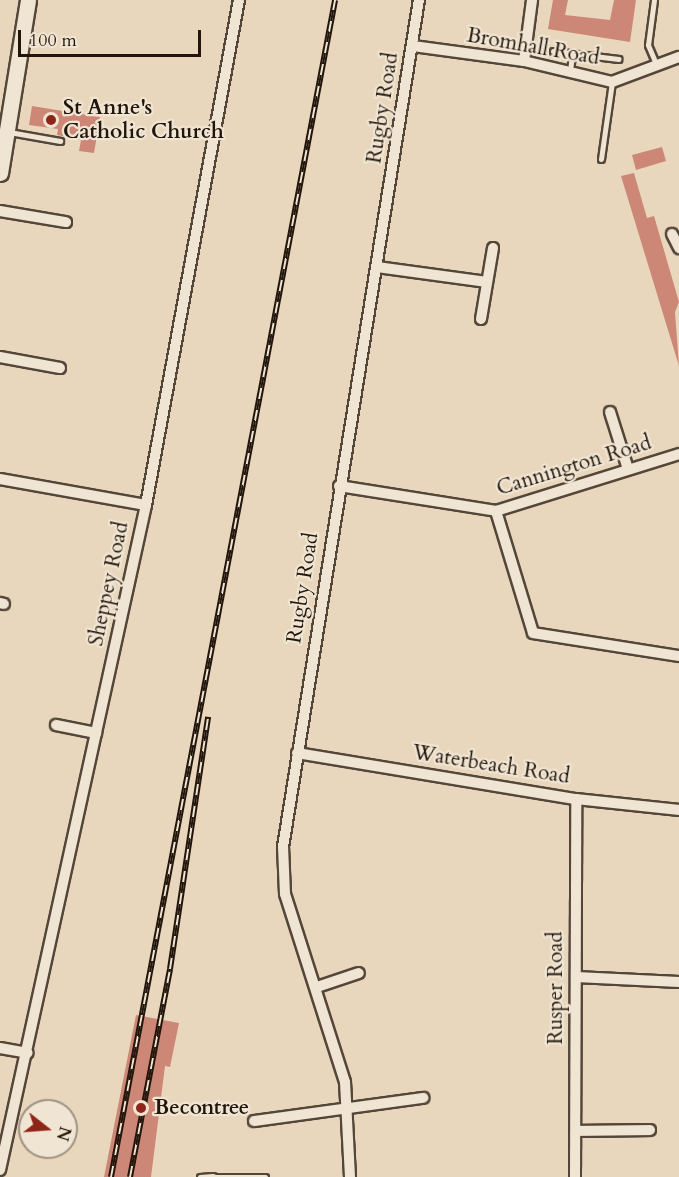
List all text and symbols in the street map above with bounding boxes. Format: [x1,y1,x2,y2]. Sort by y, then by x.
scale bar [21,18,204,56]
street label: Bromhall Road [465,23,601,71]
text: 100 m [29,28,77,53]
street label: Rugby Road [362,51,404,165]
place label: St Anne's Catholic Church [63,95,224,145]
marker: St Anne's Catholic Church [44,113,58,127]
street label: Cannington Road [494,431,654,501]
street label: Sheppey Road [84,520,134,648]
street label: Rugby Road [282,531,324,645]
street label: Waterbeach Road [411,740,571,790]
street label: Rusper Road [543,931,569,1045]
place label: Becontree [154,1095,249,1121]
north arrow [18,1099,78,1159]
marker: Becontree [132,1099,150,1117]
text: N [51,1124,76,1144]

